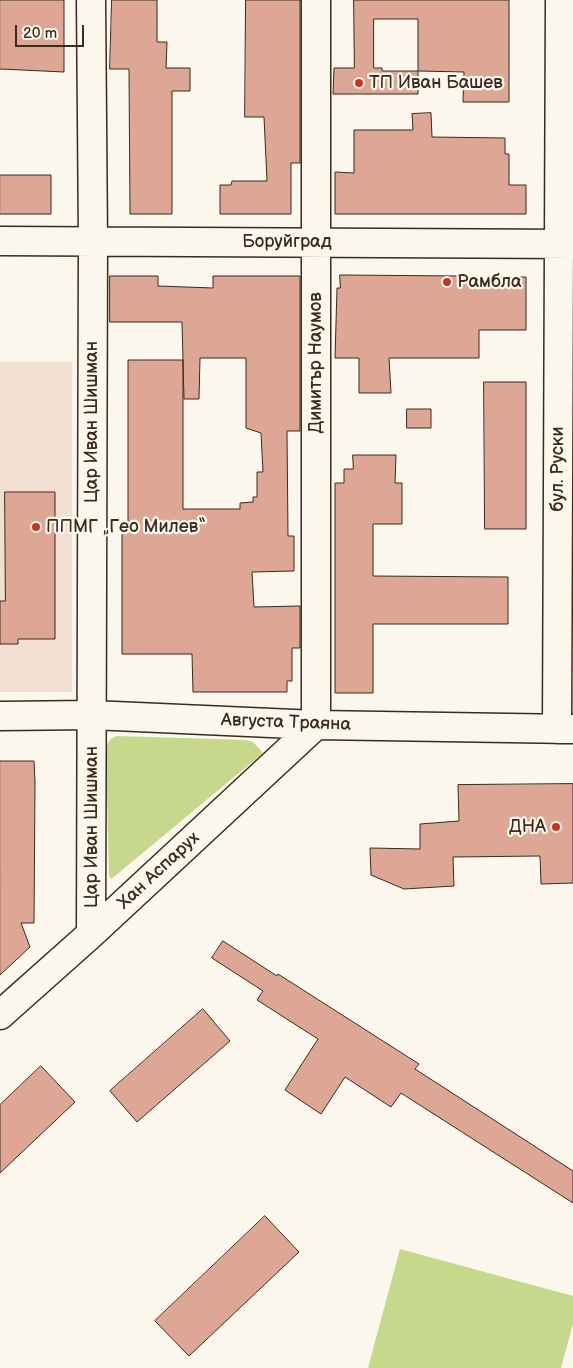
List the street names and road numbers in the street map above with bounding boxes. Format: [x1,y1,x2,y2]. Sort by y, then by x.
street label: Боруйград [242,231,332,253]
street label: Димитър Наумов [305,292,327,434]
street label: Цар Иван Шишман [81,341,103,503]
street label: бул. Руски [547,427,569,511]
street label: Августа Траяна [221,710,351,736]
street label: Цар Иван Шишман [81,746,103,908]
street label: Хан Аспарух [114,828,204,914]

